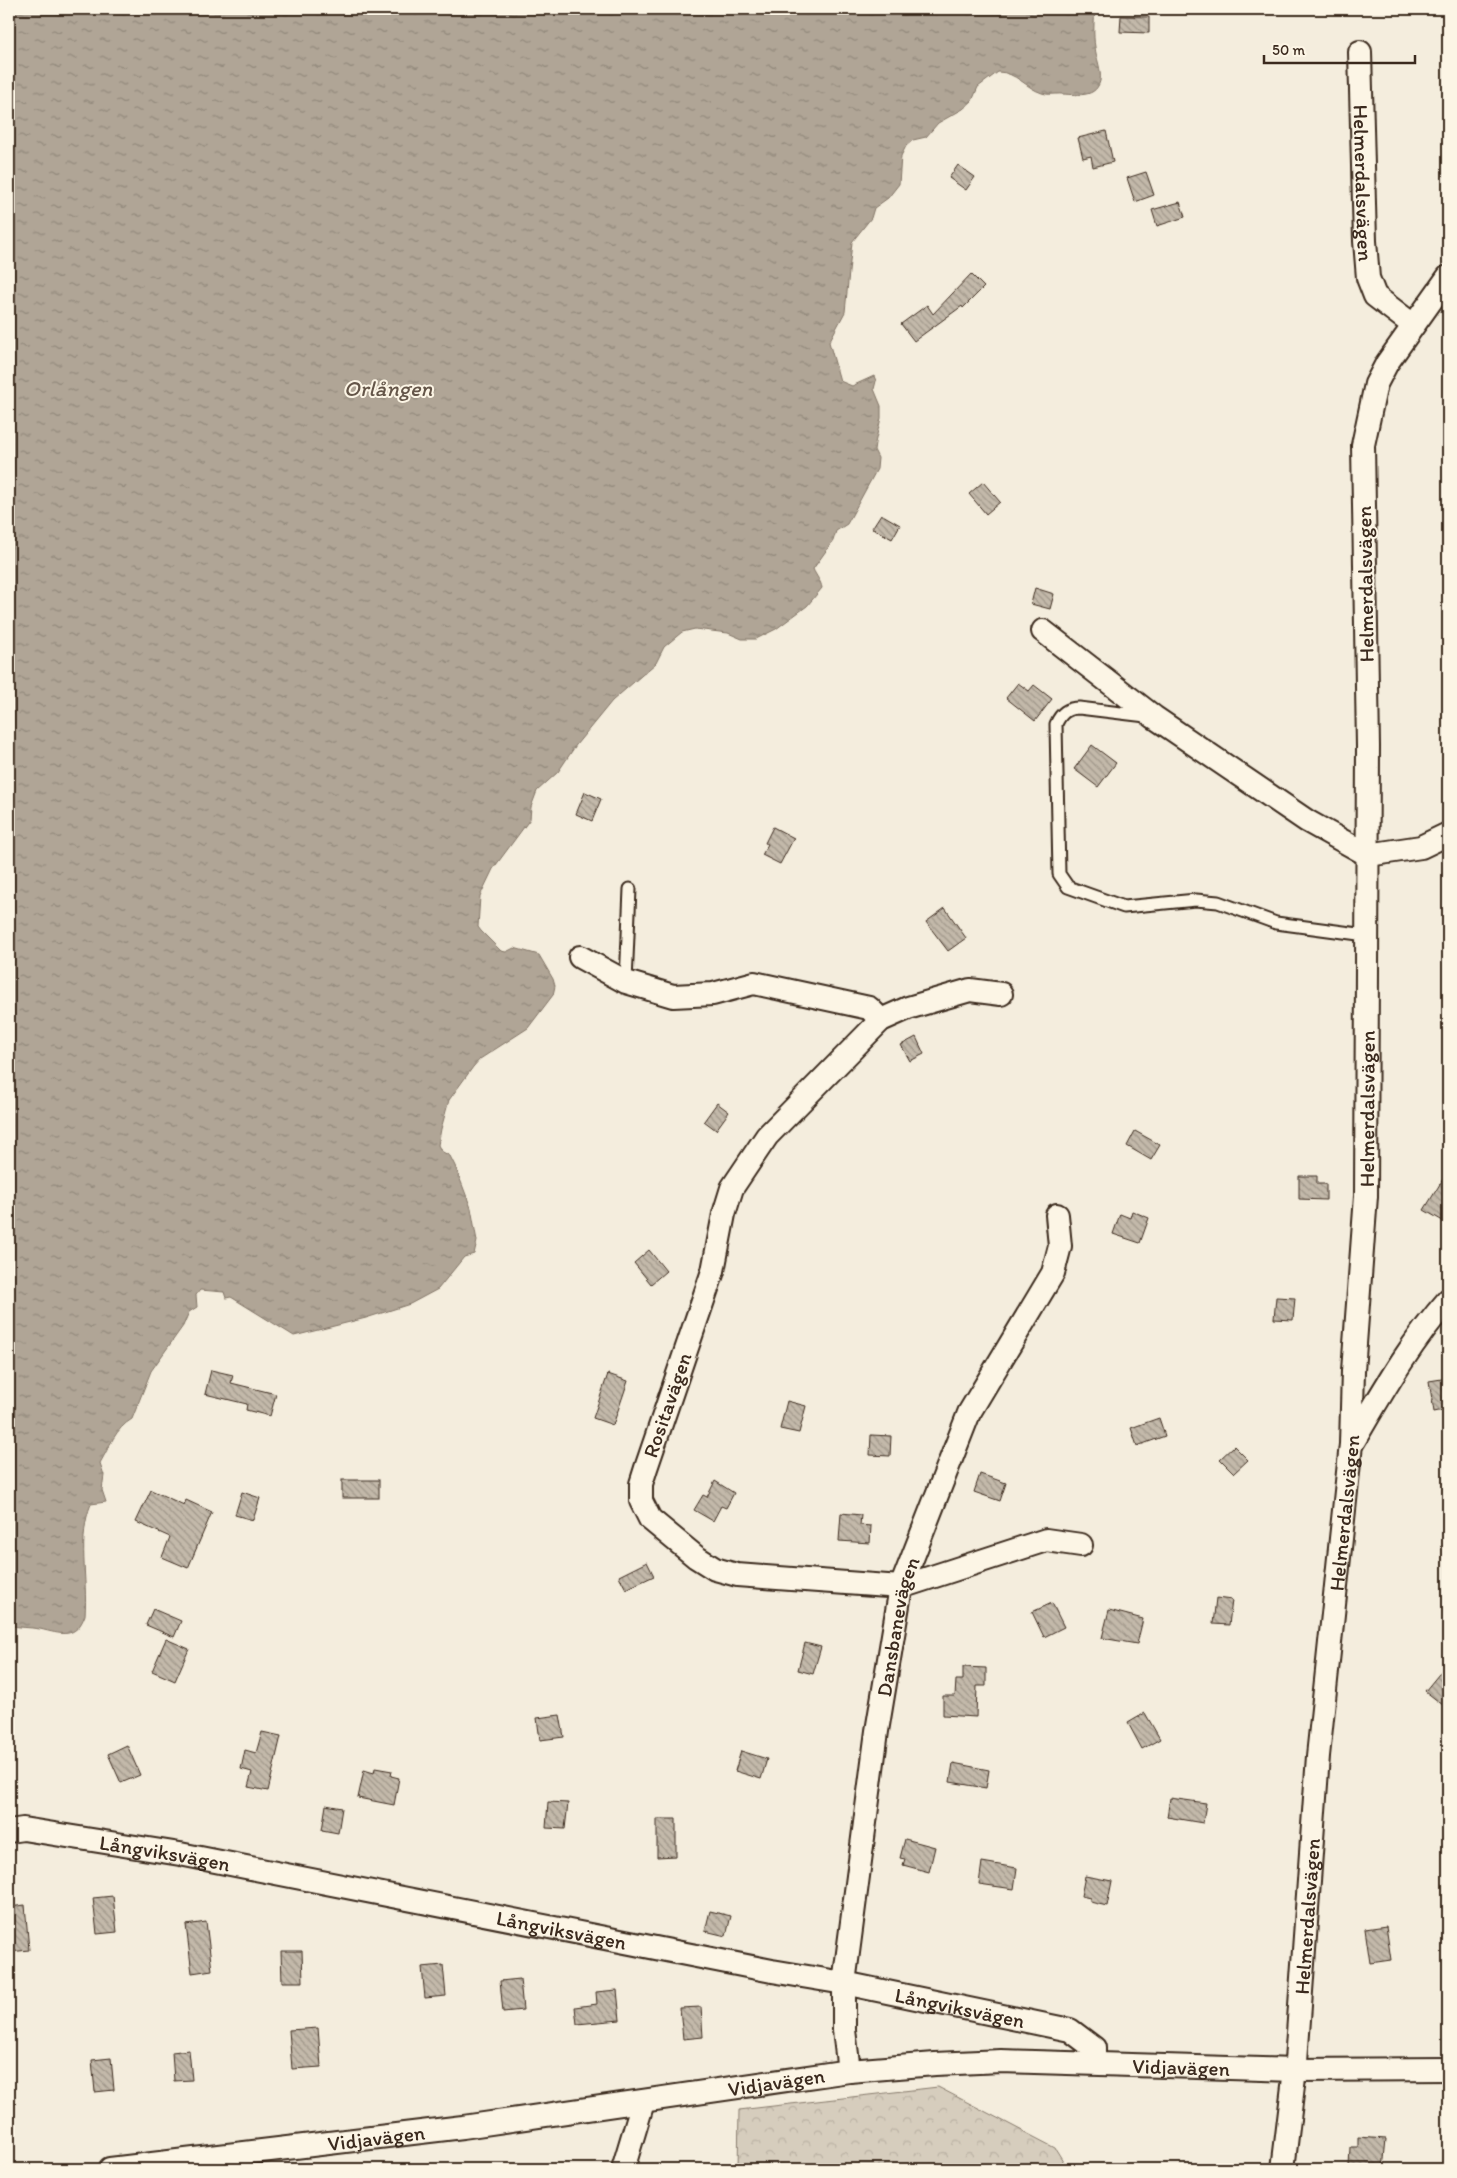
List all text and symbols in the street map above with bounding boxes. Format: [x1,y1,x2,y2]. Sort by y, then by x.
scale bar [1264,32,1416,64]
text: 50 m [1272,41,1305,59]
street label: Helmerdalsvägen [1349,104,1379,262]
water label: Orlången [344,375,432,402]
street label: Helmerdalsvägen [1351,505,1379,663]
street label: Helmerdalsvägen [1354,1030,1379,1187]
street label: Rositavägen [637,1349,697,1461]
street label: Helmerdalsvägen [1323,1434,1364,1592]
street label: Dansbanevägen [870,1553,924,1698]
street label: Långviksvägen [98,1829,232,1876]
street label: Helmerdalsvägen [1288,1837,1325,1995]
street label: Långviksvägen [494,1904,629,1954]
street label: Långviksvägen [893,1981,1027,2033]
street label: Vidjavägen [1132,2053,1230,2081]
street label: Vidjavägen [726,2062,826,2101]
street label: Vidjavägen [326,2119,426,2156]

